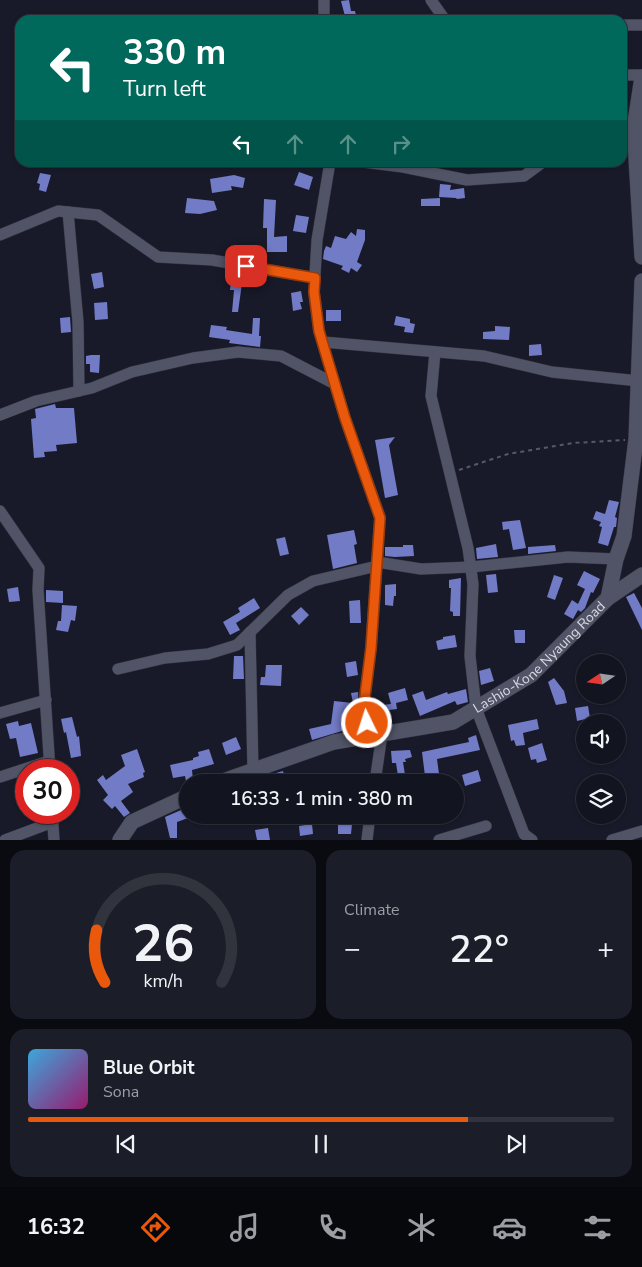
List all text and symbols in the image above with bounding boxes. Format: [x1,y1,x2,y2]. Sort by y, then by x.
text: 330 m [123,29,226,76]
icon: left [40,35,105,100]
text: Turn left [123,74,206,104]
icon: left [228,130,256,158]
icon: ahead [281,130,309,158]
icon: ahead [334,130,362,158]
icon: right [387,130,415,158]
pin [225,245,267,287]
icon: arrive [232,252,260,280]
street label: Lashio-Kone Nyaung Road [469,597,609,717]
north arrow [576,654,626,704]
map controls [576,654,626,824]
position arrow [340,696,392,748]
button: sound [576,714,626,764]
speed limit sign: 30 [15,759,80,824]
button: layers [576,774,626,824]
text: 16:33 · 1 min · 380 m [230,786,413,812]
text: Climate [344,899,399,921]
text: 26 [132,908,194,979]
text: 22° [449,924,509,975]
text: − [344,930,361,968]
text: + [597,930,614,968]
text: km/h [143,969,183,993]
text: Blue Orbit [103,1055,194,1081]
text: Sona [103,1081,139,1103]
icon: previous [112,1130,140,1158]
icon: pause [307,1130,335,1158]
icon: next [502,1130,530,1158]
icon: directions [138,1210,173,1245]
icon: music [227,1210,262,1245]
icon: phone [315,1210,350,1245]
icon: climate [404,1210,439,1245]
icon: car [492,1210,527,1245]
icon: filters [580,1210,615,1245]
text: 16:32 [27,1212,85,1242]

